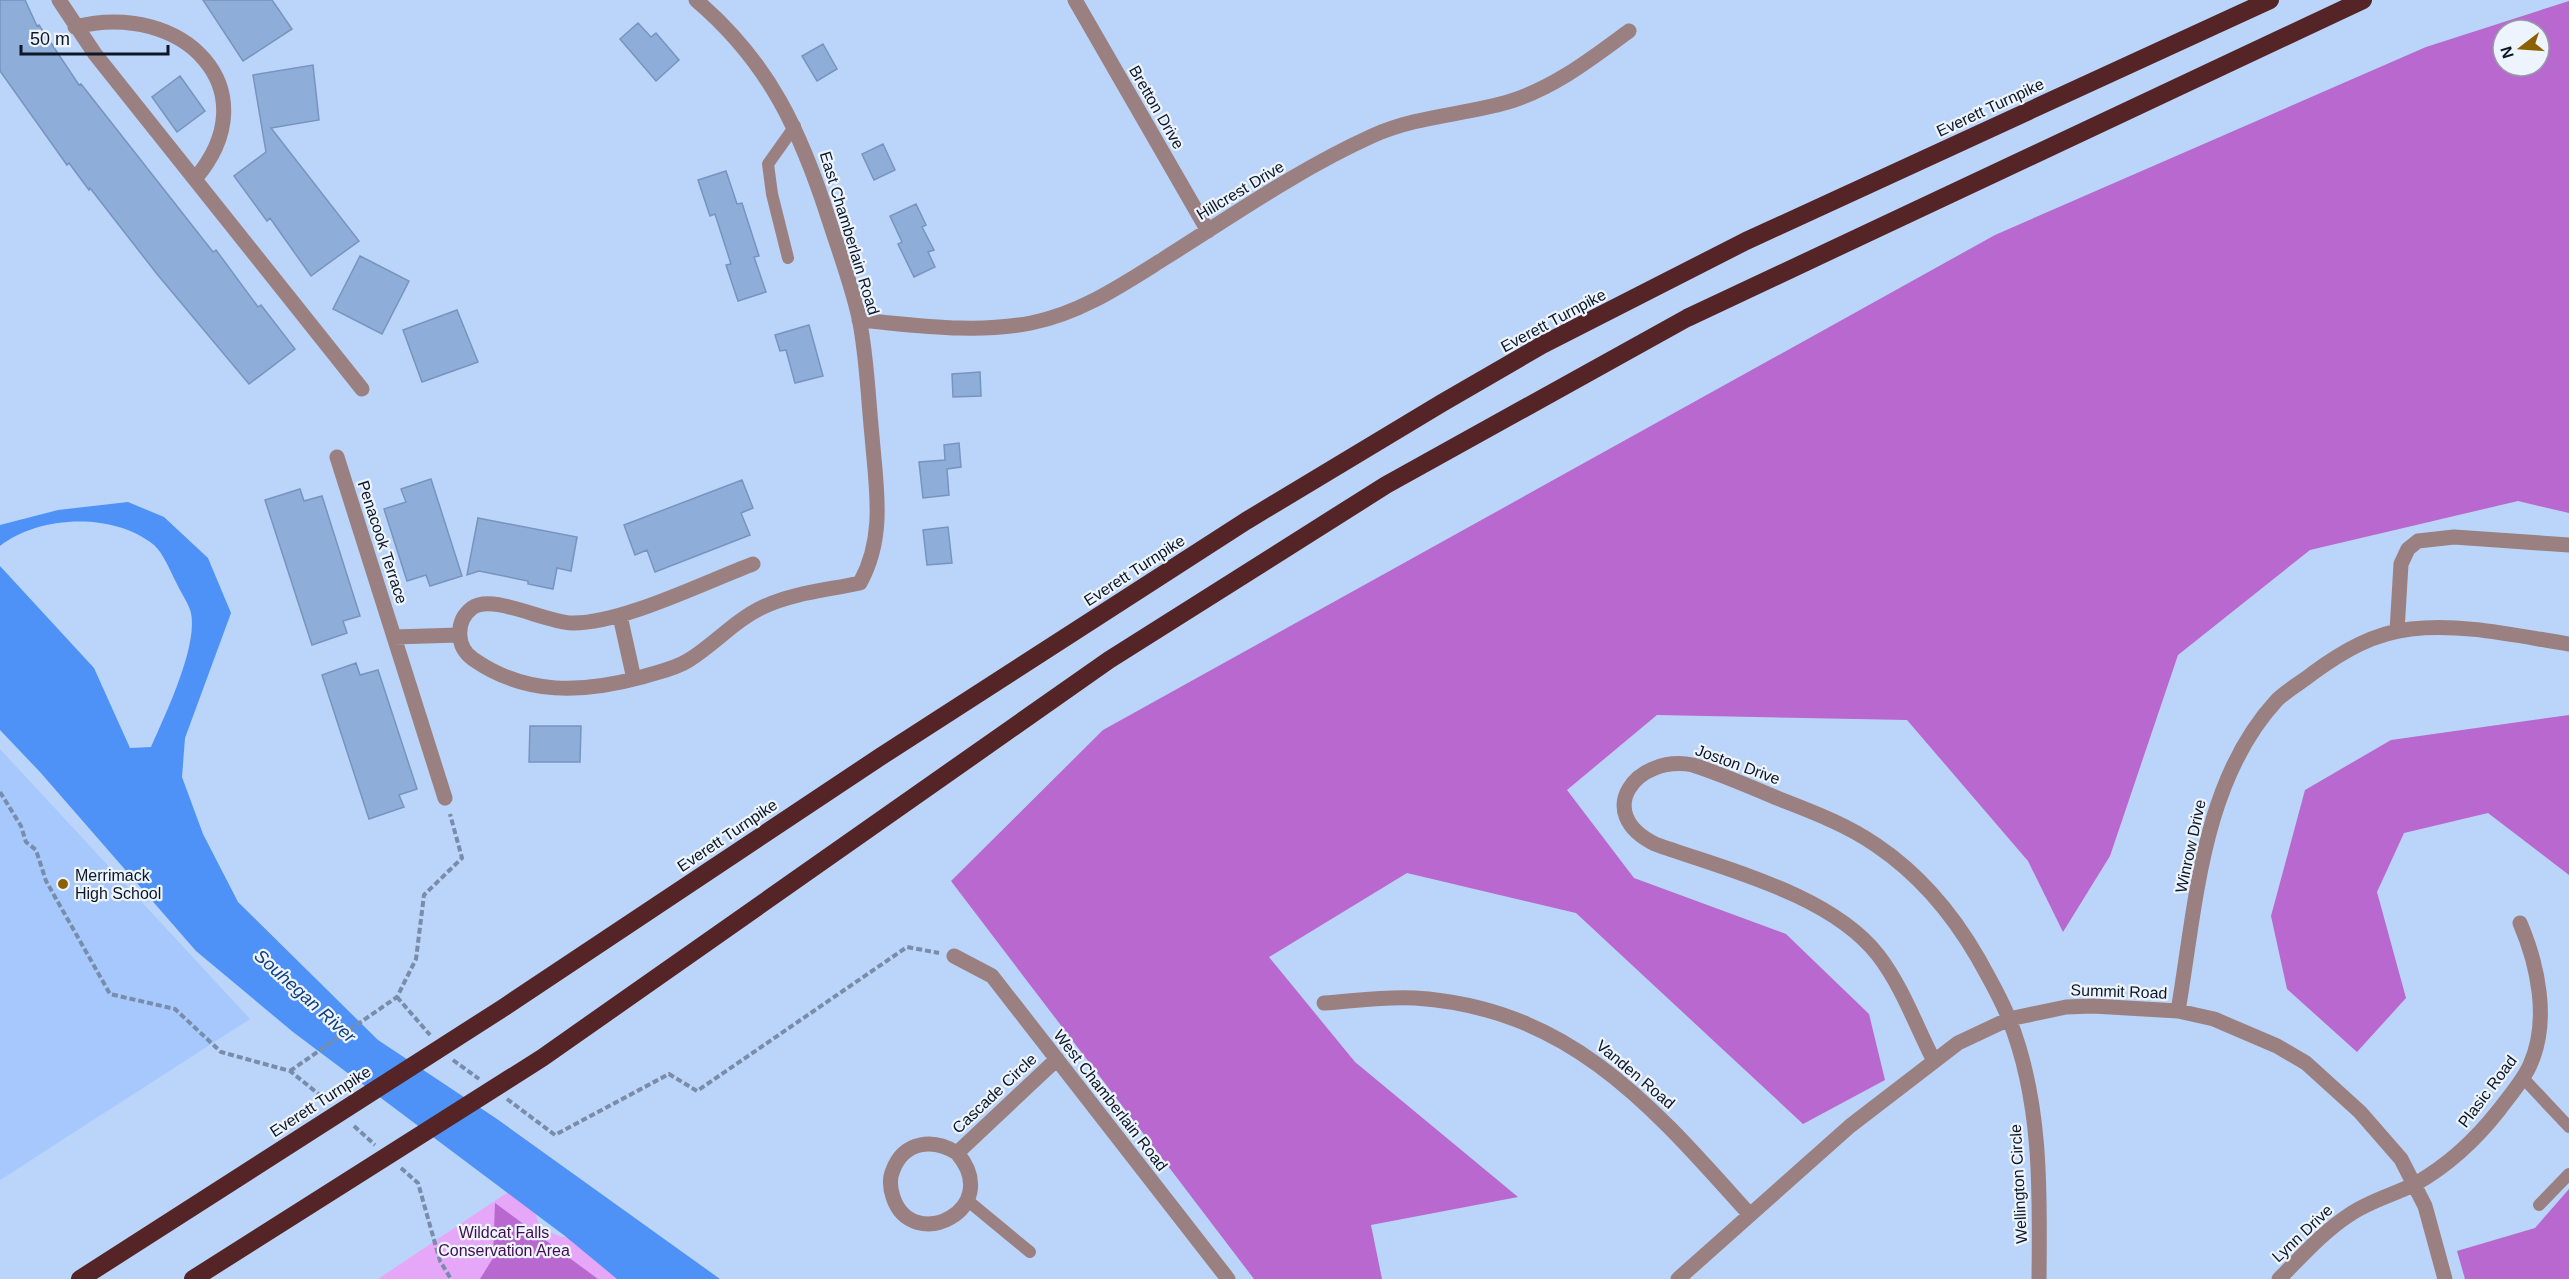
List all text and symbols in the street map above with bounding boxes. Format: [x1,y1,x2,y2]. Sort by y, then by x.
scale bar [21,18,168,56]
north arrow [2491,18,2551,78]
text: 50 m [30,29,70,49]
text: N [2497,44,2517,60]
street label: Bretton Drive [1126,63,1187,152]
street label: Everett Turnpike [1934,75,2047,140]
street label: East Chamberlain Road [817,149,882,317]
street label: Hillcrest Drive [1194,158,1287,223]
street label: Everett Turnpike [1498,286,1609,355]
street label: Penacook Terrace [355,478,411,606]
street label: Everett Turnpike [1081,532,1188,609]
street label: Joston Drive [1693,741,1783,788]
street label: Everett Turnpike [674,796,780,875]
street label: Winrow Drive [2172,798,2209,894]
place label: Merrimack High School [75,867,161,902]
marker: Merrimack High School [56,877,70,891]
water label: Souhegan River [250,945,360,1047]
street label: Summit Road [2070,981,2168,1002]
street label: West Chamberlain Road [1050,1027,1171,1174]
street label: Vanden Road [1593,1037,1678,1112]
street label: Cascade Circle [949,1050,1040,1137]
street label: Plasic Road [2455,1052,2520,1131]
street label: Everett Turnpike [267,1063,374,1140]
street label: Wellington Circle [2007,1124,2030,1244]
street label: Lynn Drive [2269,1201,2336,1265]
park label: Wildcat Falls Conservation Area [438,1224,570,1259]

